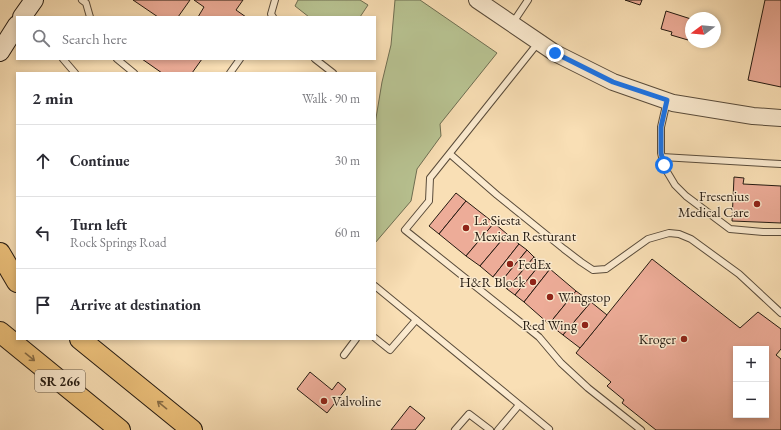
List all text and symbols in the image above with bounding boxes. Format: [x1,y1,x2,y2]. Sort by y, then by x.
north arrow [685,12,721,48]
search box [16,16,376,60]
icon: search [30,27,52,49]
text: Search here [62,29,127,48]
route end [546,44,564,62]
text: 2 min [32,87,73,109]
text: Walk · 90 m [302,90,360,107]
icon: ahead [32,150,54,172]
text: Continue [70,151,130,170]
text: 30 m [335,152,360,169]
route start [655,156,673,174]
place label: Fresenius Medical Care [678,187,750,221]
marker: Fresenius Medical Care [752,199,762,209]
place label: La Siesta Mexican Resturant [474,211,577,245]
text: Turn left [70,215,127,234]
icon: left [32,222,54,244]
marker: La Siesta Mexican Resturant [461,223,471,233]
text: 60 m [335,224,360,241]
text: Rock Springs Road [70,234,167,251]
place label: FedEx [518,255,551,273]
marker: FedEx [505,259,515,269]
place label: H&R Block [460,273,525,291]
marker: H&R Block [528,277,538,287]
place label: Wingstop [558,288,611,306]
marker: Wingstop [545,292,555,302]
icon: arrive [32,294,54,316]
text: Arrive at destination [70,295,201,314]
place label: Red Wing [522,316,578,334]
marker: Red Wing [580,320,590,330]
place label: Kroger [639,330,676,348]
marker: Kroger [679,334,689,344]
map controls [733,346,769,418]
button: + [733,346,769,382]
one-way arrow [25,353,36,361]
road number: SR 266 [35,370,85,392]
button: − [733,382,769,418]
place label: Valvoline [332,392,382,410]
marker: Valvoline [319,396,329,406]
one-way arrow [156,401,167,410]

